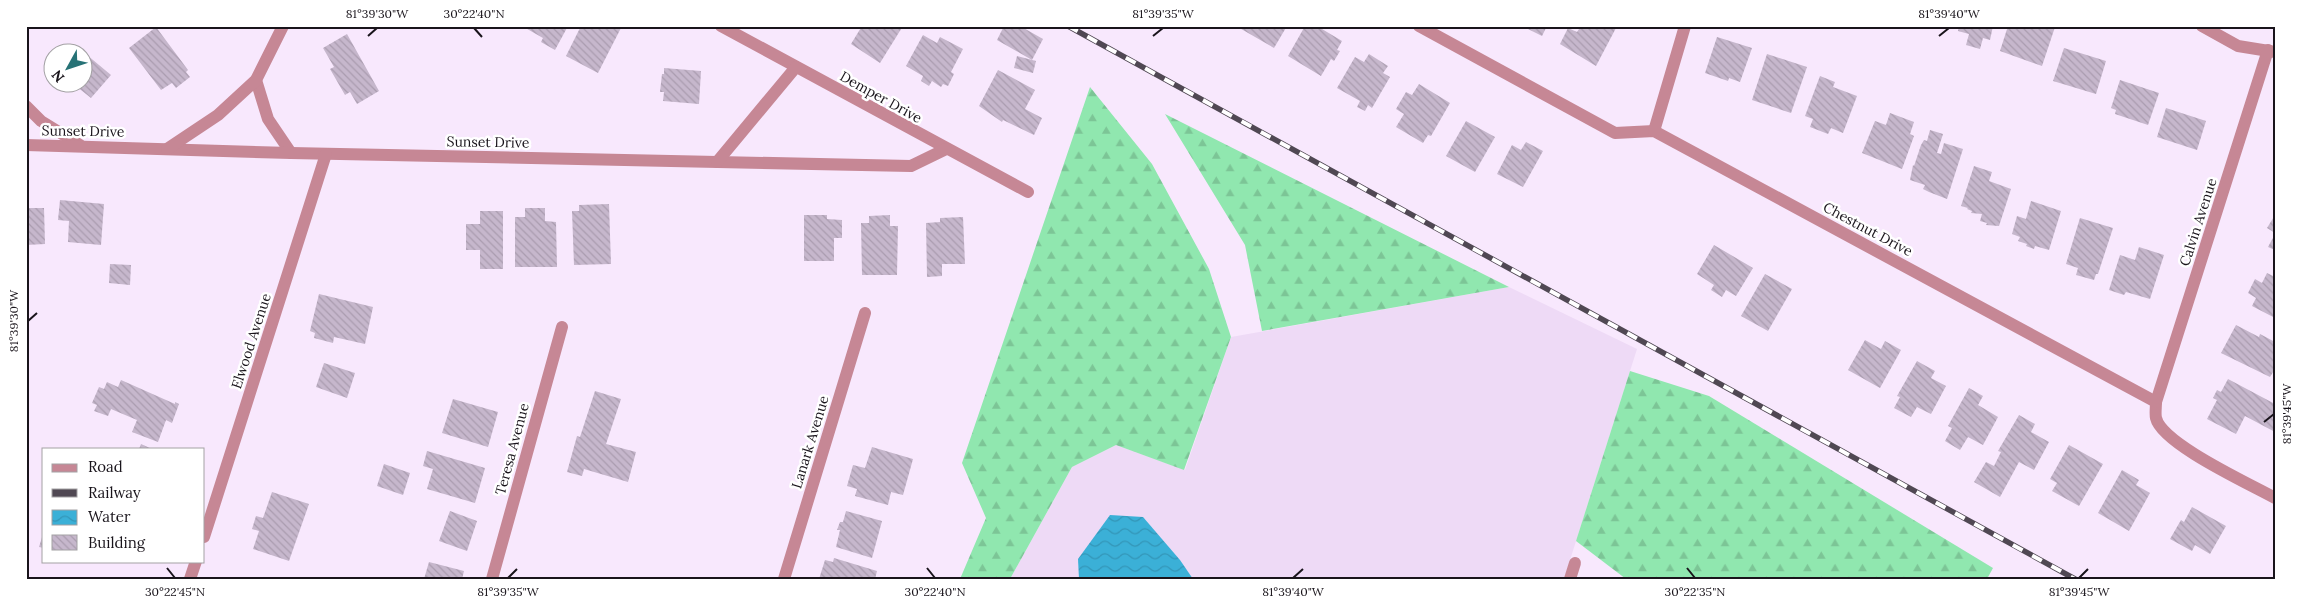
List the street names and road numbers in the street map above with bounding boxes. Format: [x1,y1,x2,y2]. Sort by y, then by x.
street label: Demper Drive [837,67,926,127]
street label: Sunset Drive [41,121,125,141]
street label: Sunset Drive [446,132,530,152]
street label: Calvin Avenue [2175,175,2221,268]
street label: Chestnut Drive [1820,198,1916,260]
street label: Elwood Avenue [227,291,275,391]
street label: Lanark Avenue [787,393,833,491]
street label: Teresa Avenue [491,401,533,497]

